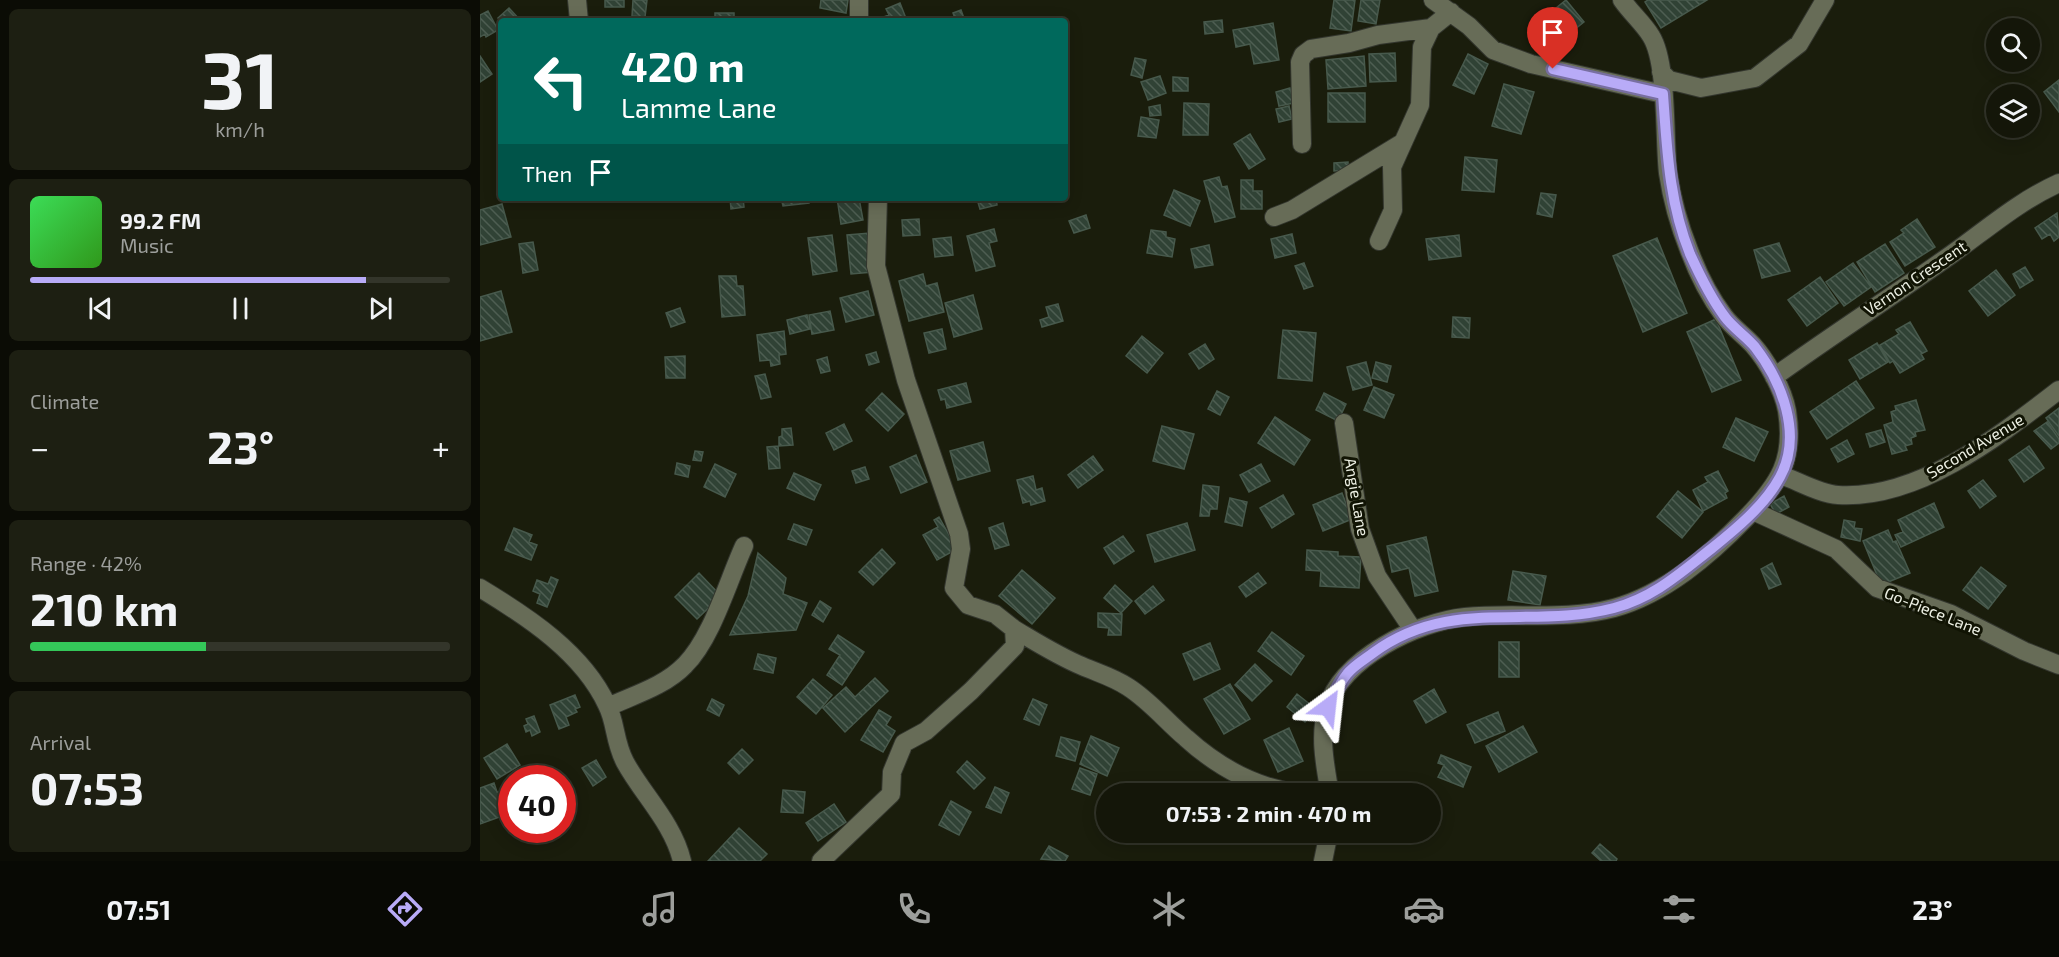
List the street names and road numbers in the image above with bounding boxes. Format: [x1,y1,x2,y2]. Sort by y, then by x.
street label: Vernon Crescent [1860,236,1969,319]
street label: Second Avenue [1923,409,2027,482]
street label: Angie Lane [1341,456,1374,538]
street label: Go-Piece Lane [1882,582,1985,639]

